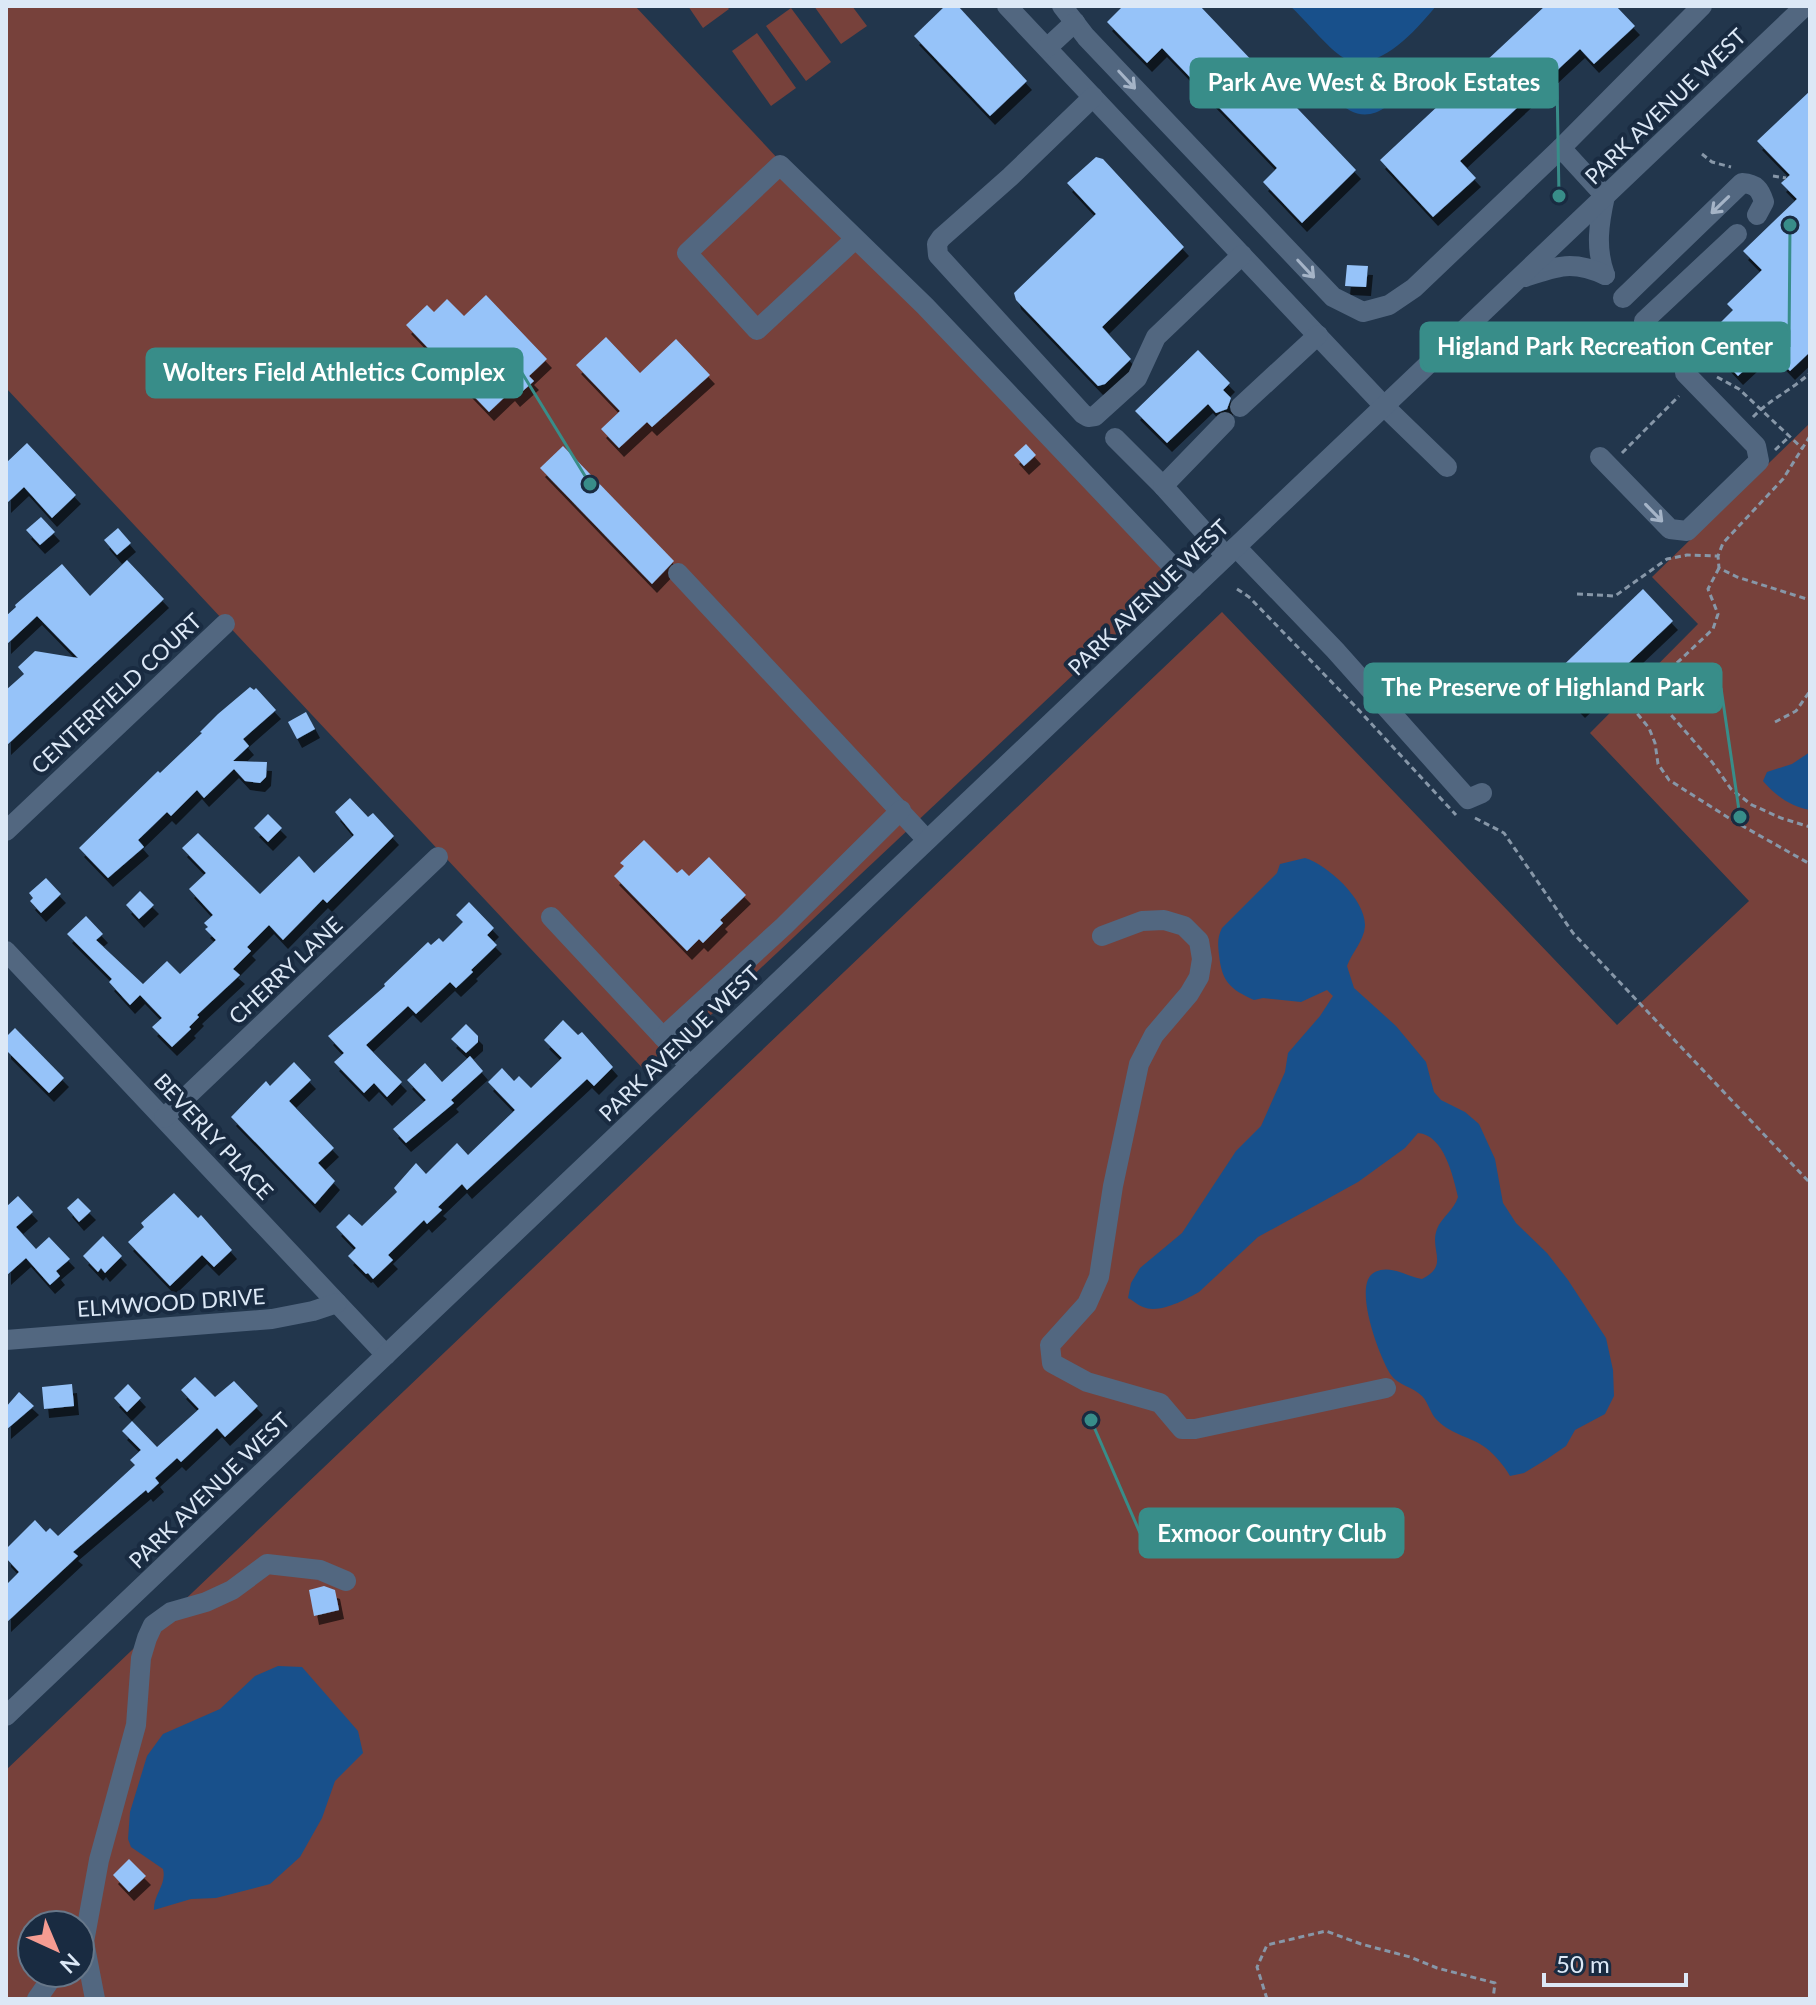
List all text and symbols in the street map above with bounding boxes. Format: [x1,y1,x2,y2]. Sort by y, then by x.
street label: PARK AVENUE WEST [1579,22,1751,190]
callout: Park Ave West & Brook Estates [1191,59,1557,107]
text: Park Ave West & Brook Estates [1208,67,1540,96]
one-way arrow [1117,70,1136,89]
one-way arrow [1711,195,1730,214]
one-way arrow [1296,258,1314,278]
callout: Higland Park Recreation Center [1421,323,1789,371]
text: Higland Park Recreation Center [1437,331,1773,360]
callout: Wolters Field Athletics Complex [147,349,522,397]
text: Wolters Field Athletics Complex [163,357,506,386]
one-way arrow [1645,503,1664,523]
street label: PARK AVENUE WEST [1062,513,1234,681]
street label: CENTERFIELD COURT [25,607,207,779]
callout: The Preserve of Highland Park [1365,664,1721,712]
text: The Preserve of Highland Park [1381,672,1705,701]
street label: CHERRY LANE [223,911,347,1029]
street label: PARK AVENUE WEST [593,959,765,1127]
street label: BEVERLY PLACE [149,1067,279,1205]
street label: ELMWOOD DRIVE [76,1282,266,1322]
street label: PARK AVENUE WEST [123,1406,295,1574]
callout: Exmoor Country Club [1140,1509,1403,1557]
text: Exmoor Country Club [1157,1518,1387,1547]
north arrow [16,1909,96,1989]
scale bar [1544,1937,1686,1987]
text: N [55,1948,86,1979]
text: 50 m [1556,1949,1610,1978]

